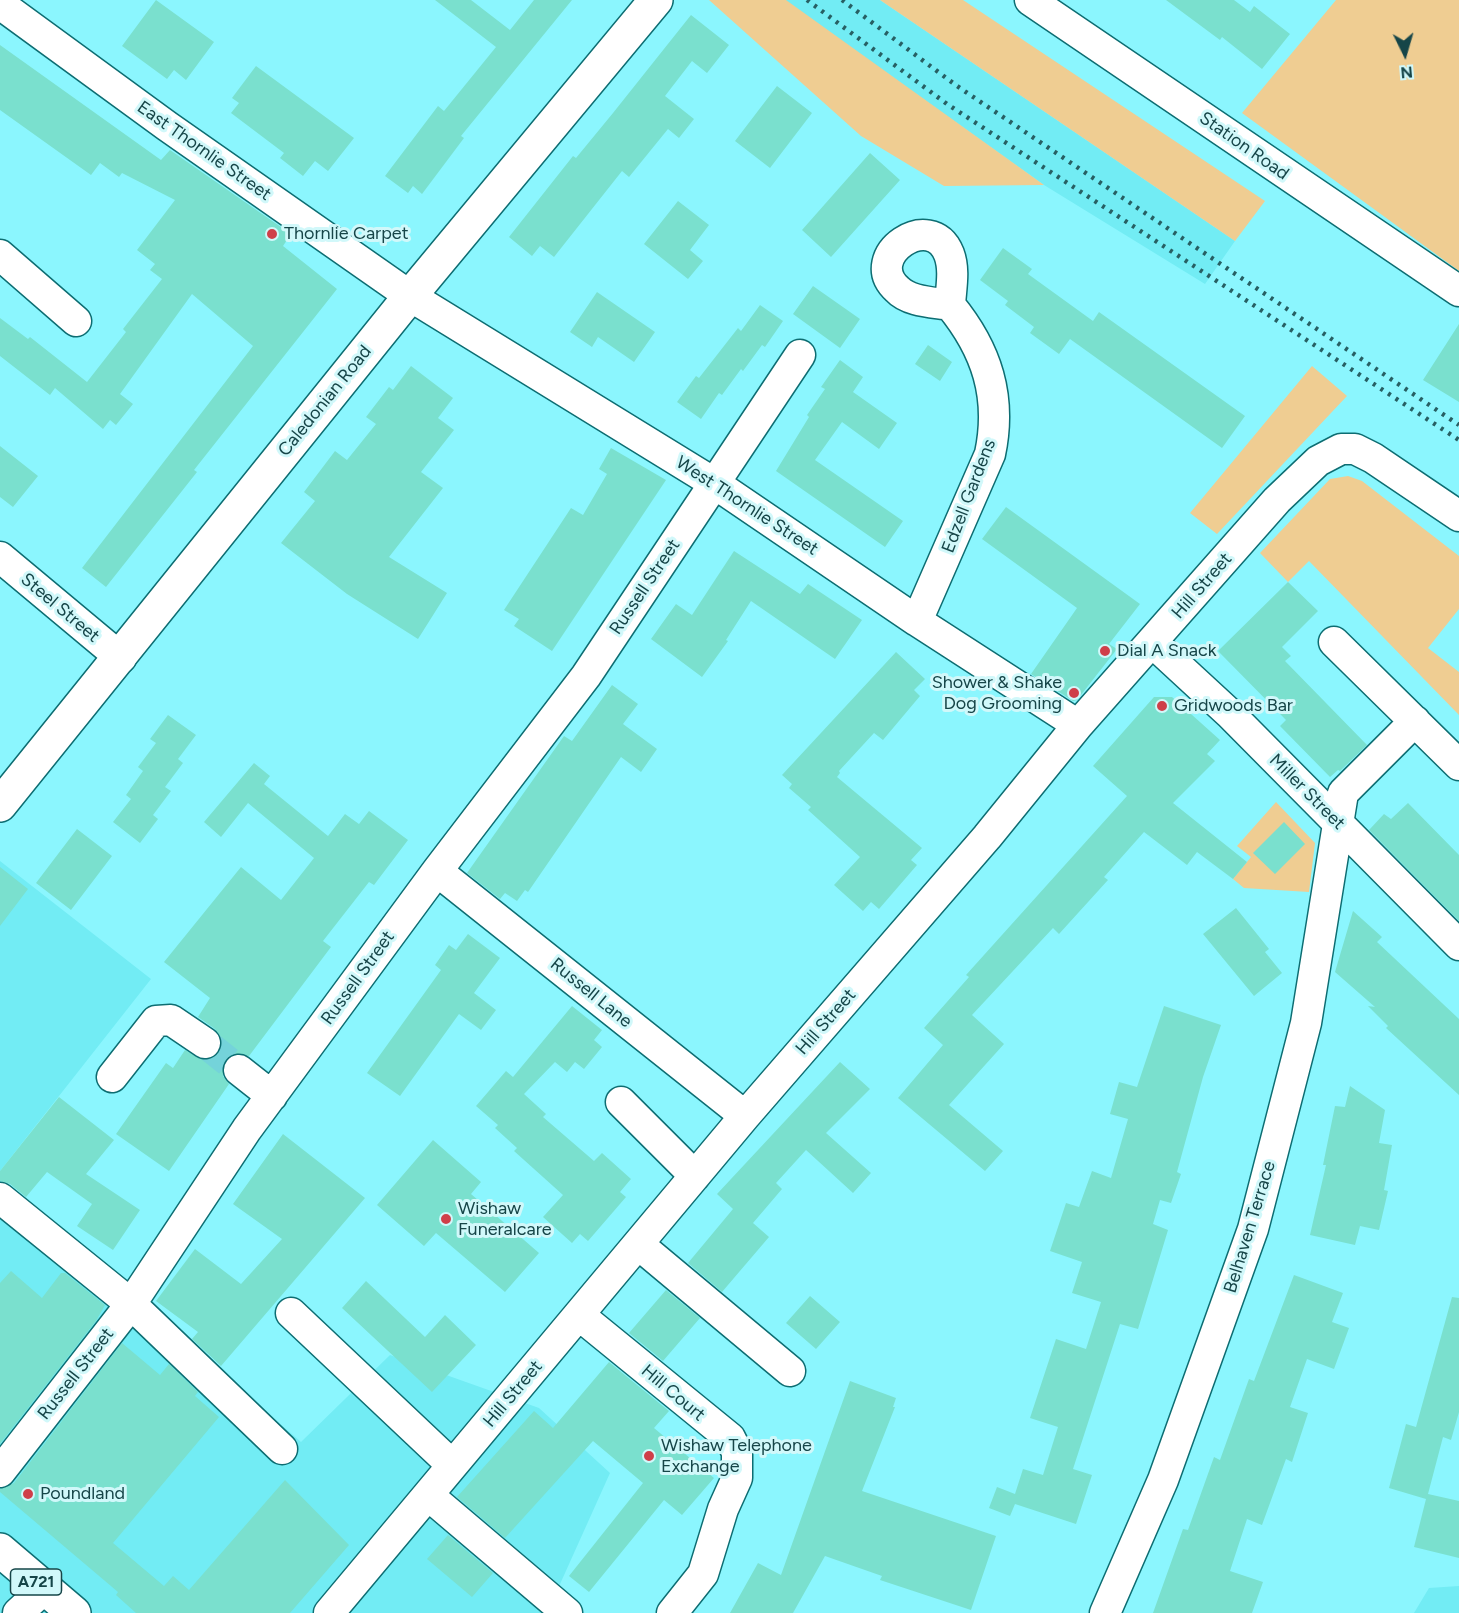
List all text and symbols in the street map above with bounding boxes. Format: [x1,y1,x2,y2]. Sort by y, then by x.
north arrow [1375,24,1435,84]
text: N [1400,62,1414,82]
street label: East Thornlie Street [133,97,275,205]
street label: Station Road [1195,107,1293,185]
place label: Thornlie Carpet [284,223,408,245]
marker: Thornlie Carpet [265,227,279,241]
street label: Caledonian Road [274,341,376,461]
street label: Edzell Gardens [937,436,1001,556]
street label: West Thornlie Street [672,452,822,560]
street label: Russell Street [605,535,685,639]
street label: Hill Street [1167,549,1237,623]
street label: Steel Street [16,569,104,647]
place label: Dial A Snack [1117,640,1217,662]
marker: Dial A Snack [1098,644,1112,658]
place label: Shower & Shake Dog Grooming [932,672,1062,714]
marker: Shower & Shake Dog Grooming [1067,686,1081,700]
place label: Gridwoods Bar [1174,695,1293,717]
marker: Gridwoods Bar [1155,699,1169,713]
street label: Miller Street [1265,750,1349,834]
street label: Russell Street [317,927,399,1029]
street label: Russell Lane [546,954,636,1032]
street label: Hill Street [791,985,861,1059]
street label: Belhaven Terrace [1220,1158,1280,1296]
place label: Wishaw Funeralcare [458,1198,552,1240]
marker: Wishaw Funeralcare [439,1212,453,1226]
street label: Russell Street [33,1324,119,1424]
street label: Hill Street [479,1356,547,1432]
street label: Hill Court [637,1360,709,1426]
place label: Wishaw Telephone Exchange [661,1435,812,1478]
marker: Wishaw Telephone Exchange [642,1449,656,1463]
place label: Poundland [40,1483,125,1505]
marker: Poundland [21,1487,35,1501]
road number: A721 [10,1569,62,1595]

